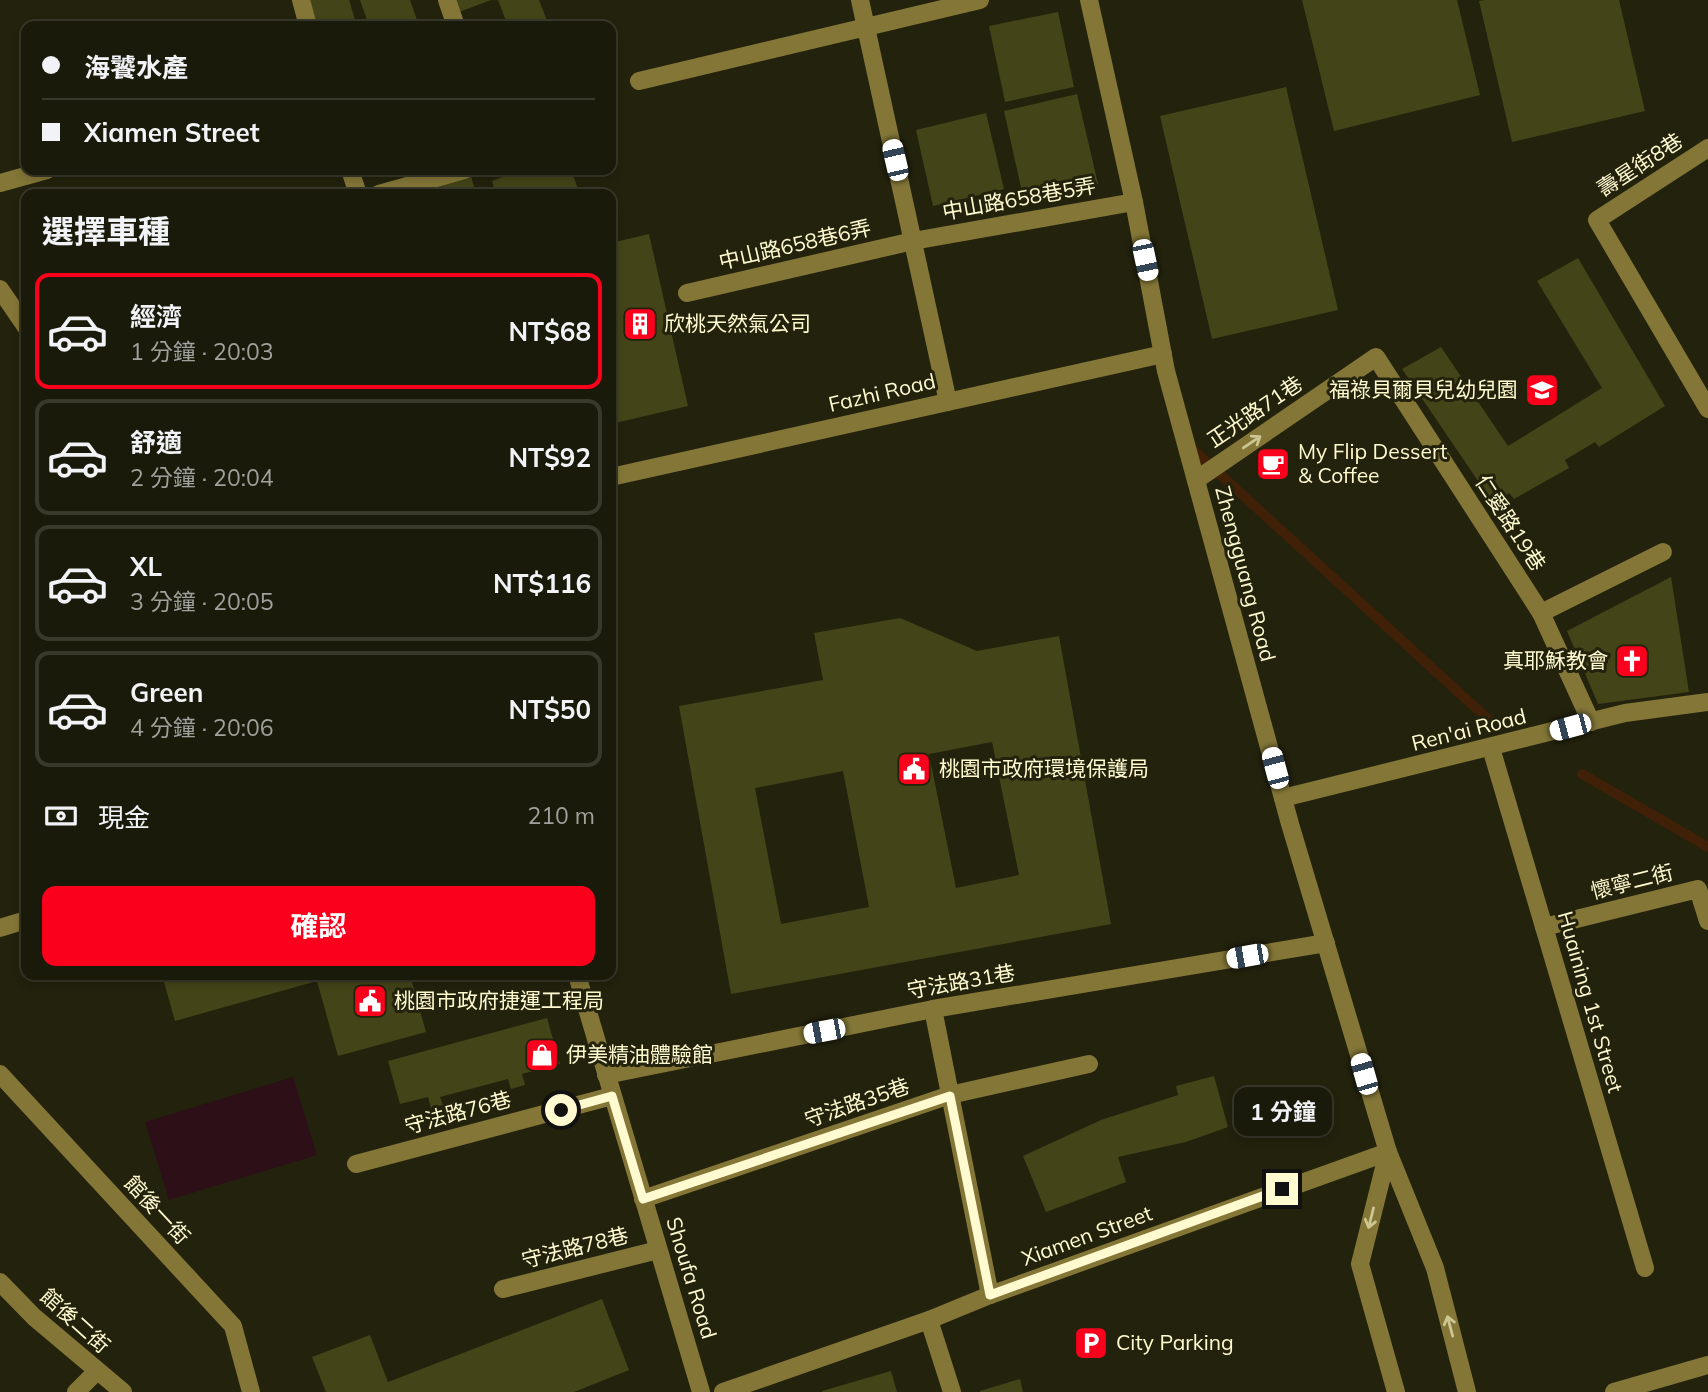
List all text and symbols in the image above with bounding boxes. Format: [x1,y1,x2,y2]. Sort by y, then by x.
text: 海饕水產 [84,51,188,84]
text: Xiamen Street [84,116,260,149]
street label: 壽星街8巷 [1592,127,1687,201]
car [881,137,910,183]
street label: 中山路658巷5弄 [940,172,1098,224]
text: 選擇車種 [42,211,170,251]
street label: 中山路658巷6弄 [716,214,873,274]
car [1131,237,1160,283]
icon: car [46,300,109,363]
text: 經濟 [130,300,182,333]
building icon: 欣桃天然氣公司 [621,305,659,343]
place label: 欣桃天然氣公司 [664,310,811,336]
text: NT$68 [508,315,591,348]
text: 1 分鐘 · 20:03 [130,337,274,366]
street label: Fazhi Road [826,367,938,417]
street label: 正光路71巷 [1202,370,1307,452]
school or university icon: 福祿貝爾貝兒幼兒園 [1523,371,1561,409]
place label: 福祿貝爾貝兒幼兒園 [1329,376,1518,402]
icon: car [46,426,109,489]
text: 舒適 [130,426,182,459]
one-way arrow [1242,435,1261,449]
place label: My Flip Dessert & Coffee [1298,438,1447,488]
text: NT$92 [508,441,591,474]
cafe icon: My Flip Dessert & Coffee [1254,445,1292,483]
text: 2 分鐘 · 20:04 [130,463,274,492]
street label: 仁愛路19巷 [1470,470,1551,575]
street label: Zhengguang Road [1210,483,1282,664]
text: XL [130,550,162,583]
icon: car [46,552,109,615]
text: NT$116 [493,567,591,600]
text: 3 分鐘 · 20:05 [130,587,274,616]
church icon: 真耶穌教會 [1613,642,1651,680]
place label: 真耶穌教會 [1503,647,1608,673]
text: Green [130,676,203,709]
icon: car [46,678,109,741]
text: NT$50 [508,693,591,726]
street label: Ren'ai Road [1409,702,1529,756]
car [1547,711,1594,743]
text: 4 分鐘 · 20:06 [130,713,274,742]
car [1260,745,1291,791]
public building icon: 桃園市政府環境保護局 [895,750,933,788]
place label: 桃園市政府環境保護局 [939,755,1149,781]
icon: cash [42,797,80,835]
text: 現金 [98,801,150,834]
text: 210 m [527,801,595,830]
street label: 懷寧二街 [1588,858,1676,904]
button: 確認 [42,886,595,966]
street label: Huaining 1st Street [1553,908,1629,1095]
car [1225,942,1270,970]
street label: 守法路31巷 [905,959,1017,1003]
public building icon: 桃園市政府捷運工程局 [351,982,389,1020]
place label: 桃園市政府捷運工程局 [394,987,604,1013]
car [802,1017,847,1045]
shop icon: 伊美精油體驗館 [523,1036,561,1074]
place label: 伊美精油體驗館 [566,1041,713,1067]
car [1349,1051,1380,1097]
street label: 守法路35巷 [801,1072,913,1132]
street label: 守法路76巷 [402,1085,514,1139]
callout: 1 分鐘 [1233,1088,1331,1136]
route start [545,1094,577,1126]
text: 1 分鐘 [1250,1097,1316,1126]
street label: 館後一街 [120,1170,196,1249]
route end [1266,1173,1298,1205]
street label: Xiamen Street [1018,1199,1155,1271]
one-way arrow [1364,1206,1377,1229]
street label: Shoufa Road [661,1214,723,1342]
street label: 守法路78巷 [519,1221,631,1273]
street label: 館後二街 [36,1282,116,1358]
one-way arrow [1443,1315,1456,1338]
parking icon: City Parking [1072,1324,1110,1362]
place label: City Parking [1116,1329,1234,1355]

